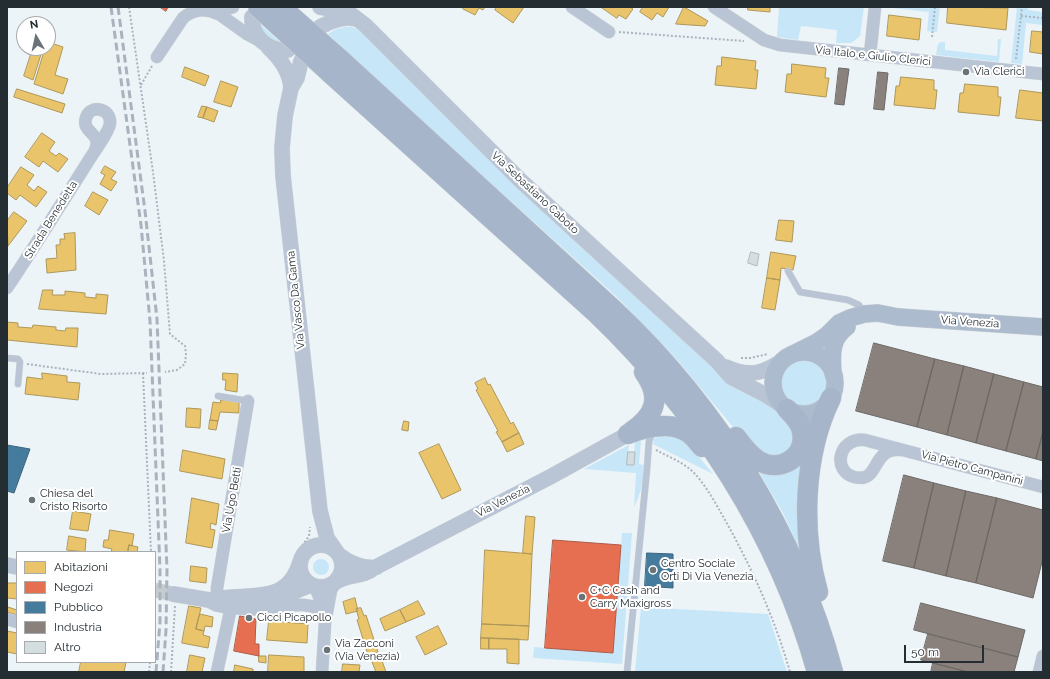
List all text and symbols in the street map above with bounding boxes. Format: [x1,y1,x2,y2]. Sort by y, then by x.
north arrow [16,16,56,56]
text: N [29,18,39,32]
street label: Via Italo e Giulio Clerici [815,43,931,69]
place label: Via Clerici [974,65,1024,79]
marker: Via Clerici [961,67,971,77]
street label: Via Sebastiano Caboto [489,149,581,237]
street label: Strada Benedetta [22,179,80,261]
street label: Via Vasco Da Gama [284,250,308,350]
street label: Via Venezia [940,313,1000,331]
street label: Via Pietro Campanini [920,448,1024,488]
street label: Via Ugo Betti [220,466,244,534]
street label: Via Venezia [474,482,532,520]
place label: Chiesa del Cristo Risorto [40,487,107,513]
marker: Chiesa del Cristo Risorto [27,495,37,505]
legend [16,551,156,663]
place label: Centro Sociale Orti Di Via Venezia [661,557,753,583]
text: Abitazioni [54,560,108,574]
marker: Centro Sociale Orti Di Via Venezia [648,565,658,575]
text: Negozi [54,580,93,594]
place label: C+C Cash and Carry Maxigross [590,584,671,610]
marker: C+C Cash and Carry Maxigross [577,592,587,602]
text: Pubblico [54,600,103,614]
place label: Cicci Picapollo [257,611,331,625]
marker: Cicci Picapollo [244,613,254,623]
text: Industria [54,620,102,634]
place label: Via Zacconi (Via Venezia) [335,637,399,663]
scale bar [906,637,986,663]
text: Altro [54,640,81,654]
marker: Via Zacconi (Via Venezia) [322,645,332,655]
text: 50 m [911,645,939,659]

